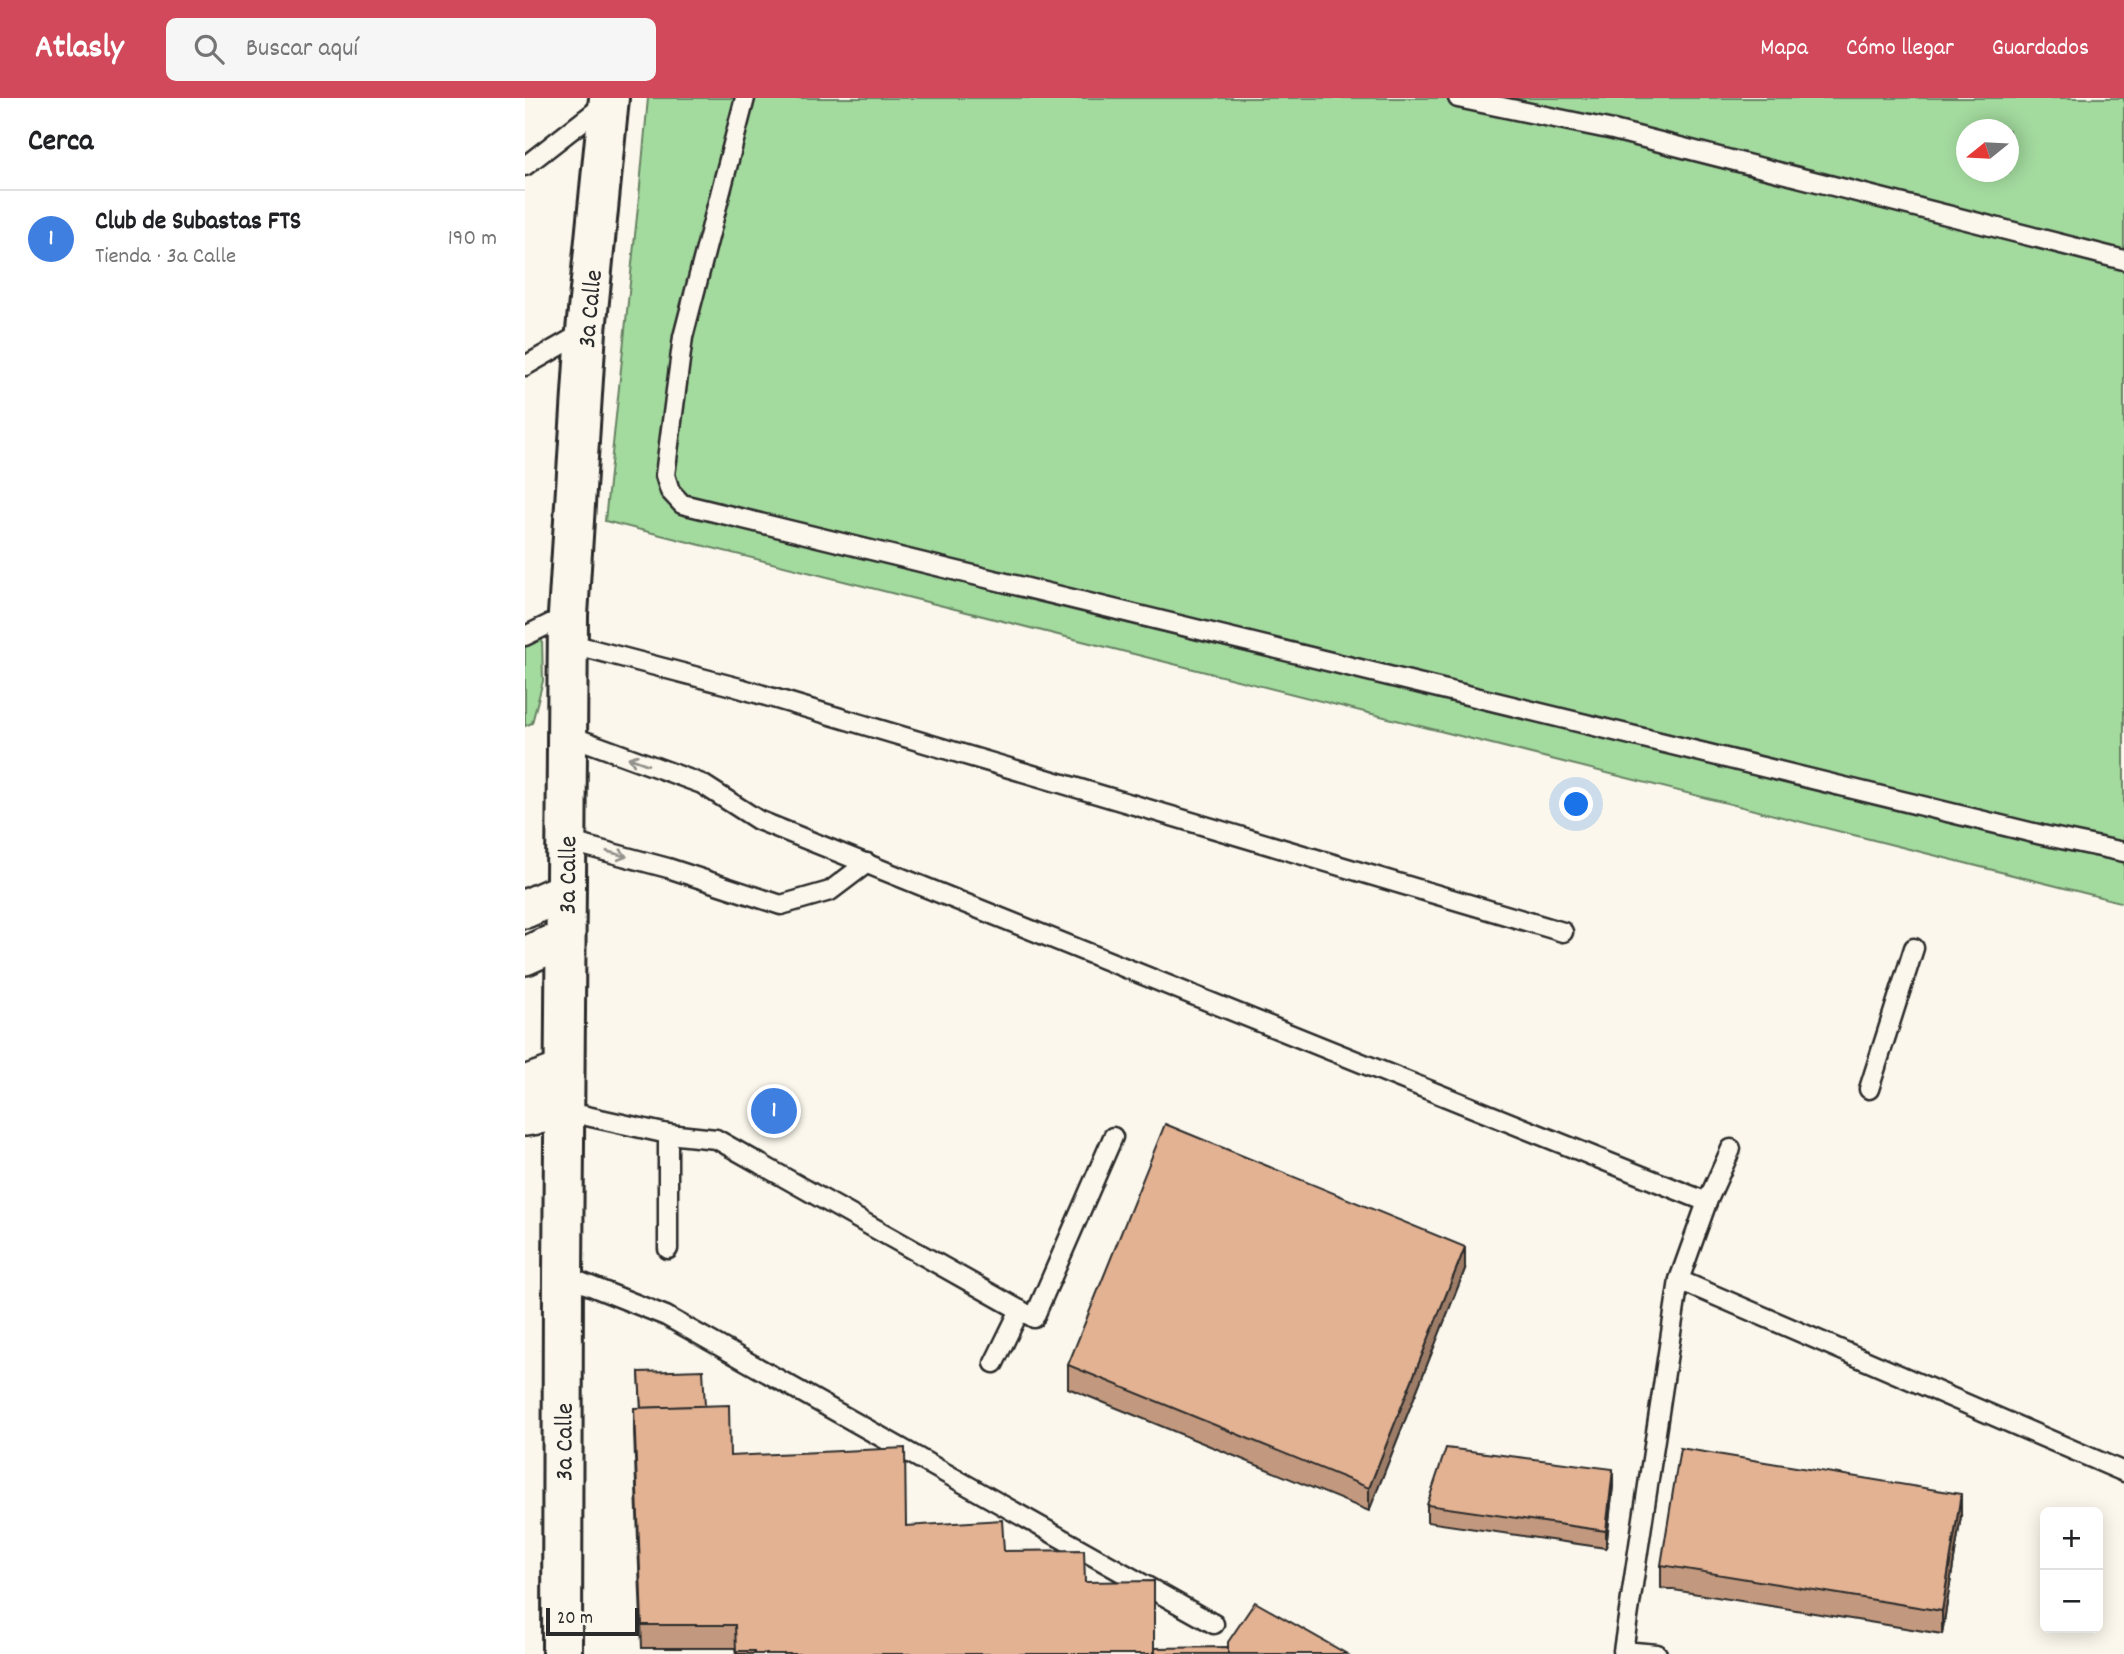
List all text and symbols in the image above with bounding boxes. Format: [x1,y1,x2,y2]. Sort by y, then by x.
search box [166,18,656,81]
text: Atlasly [35,26,124,73]
icon: search [190,30,228,68]
text: Buscar aquí [246,31,358,68]
text: Mapa [1760,32,1808,66]
text: Cómo llegar [1846,32,1954,66]
text: Guardados [1992,32,2089,66]
north arrow [1956,119,2019,182]
text: Cerca [28,122,93,165]
text: Club de Subastas FTS [95,204,301,241]
text: 1 [48,223,54,256]
text: 190 m [448,223,497,256]
text: Tienda · 3a Calle [95,241,236,274]
street label: 3a Calle [570,268,614,349]
one-way arrow [627,753,649,766]
your location [1559,787,1593,821]
street label: 3a Calle [551,836,588,914]
one-way arrow [606,848,628,861]
pin: 1 [751,1085,797,1137]
street label: 3a Calle [547,1403,585,1481]
map controls [2040,1507,2103,1633]
button: + [2040,1507,2103,1570]
button: − [2040,1570,2103,1633]
scale bar [546,1605,639,1637]
text: 20 m [557,1606,593,1633]

